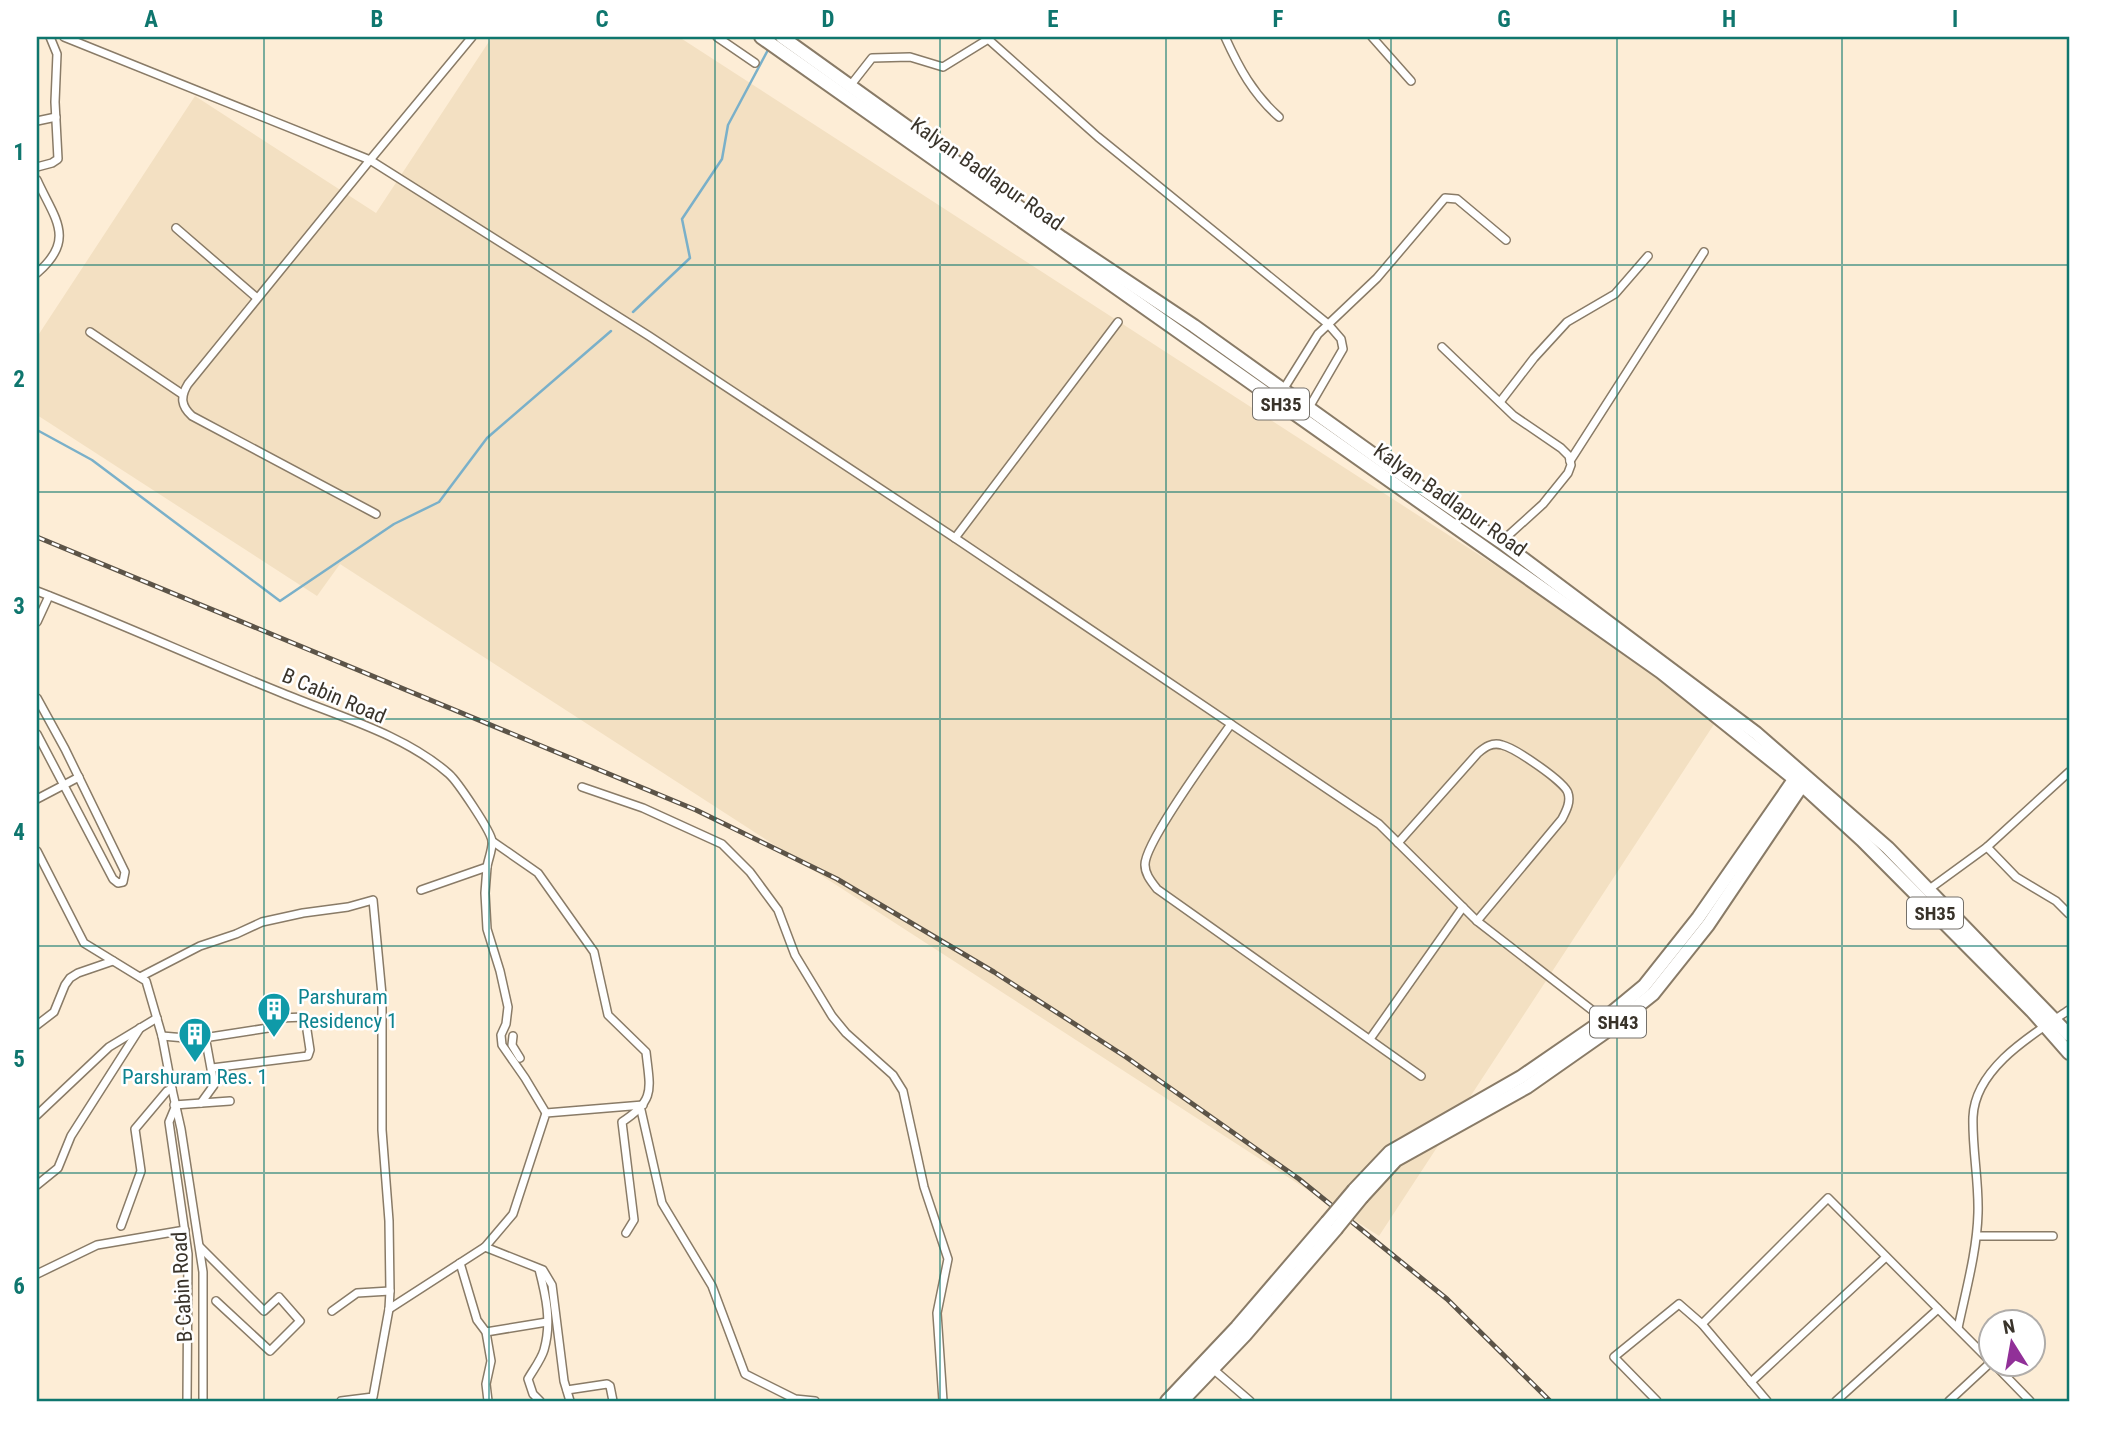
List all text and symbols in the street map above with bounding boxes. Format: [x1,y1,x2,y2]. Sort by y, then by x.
text: A [144,6,158,33]
text: B [371,6,383,33]
text: C [595,6,609,33]
text: D [822,6,835,33]
text: E [1047,6,1059,33]
text: F [1273,6,1284,33]
text: G [1497,6,1511,33]
text: H [1722,6,1736,33]
text: I [1952,6,1958,33]
street label: Kalyan Badlapur Road [906,112,1068,236]
text: 1 [13,139,25,166]
text: 2 [13,366,25,393]
road number: SH35 [1253,388,1309,420]
street label: Kalyan Badlapur Road [1369,438,1531,562]
text: 3 [13,593,25,620]
street label: B Cabin Road [278,663,390,729]
text: 4 [13,819,25,846]
road number: SH35 [1907,897,1963,928]
place label: Parshuram Residency 1 [298,985,397,1033]
building icon: Parshuram Residency 1 [255,990,293,1039]
road number: SH43 [1590,1006,1646,1038]
building icon: Parshuram Res. 1 [176,1015,214,1064]
text: 5 [13,1046,25,1073]
place label: Parshuram Res. 1 [122,1065,268,1089]
street label: B Cabin Road [167,1231,197,1343]
text: 6 [13,1273,25,1300]
north arrow [1976,1308,2046,1378]
text: N [2001,1314,2017,1339]

